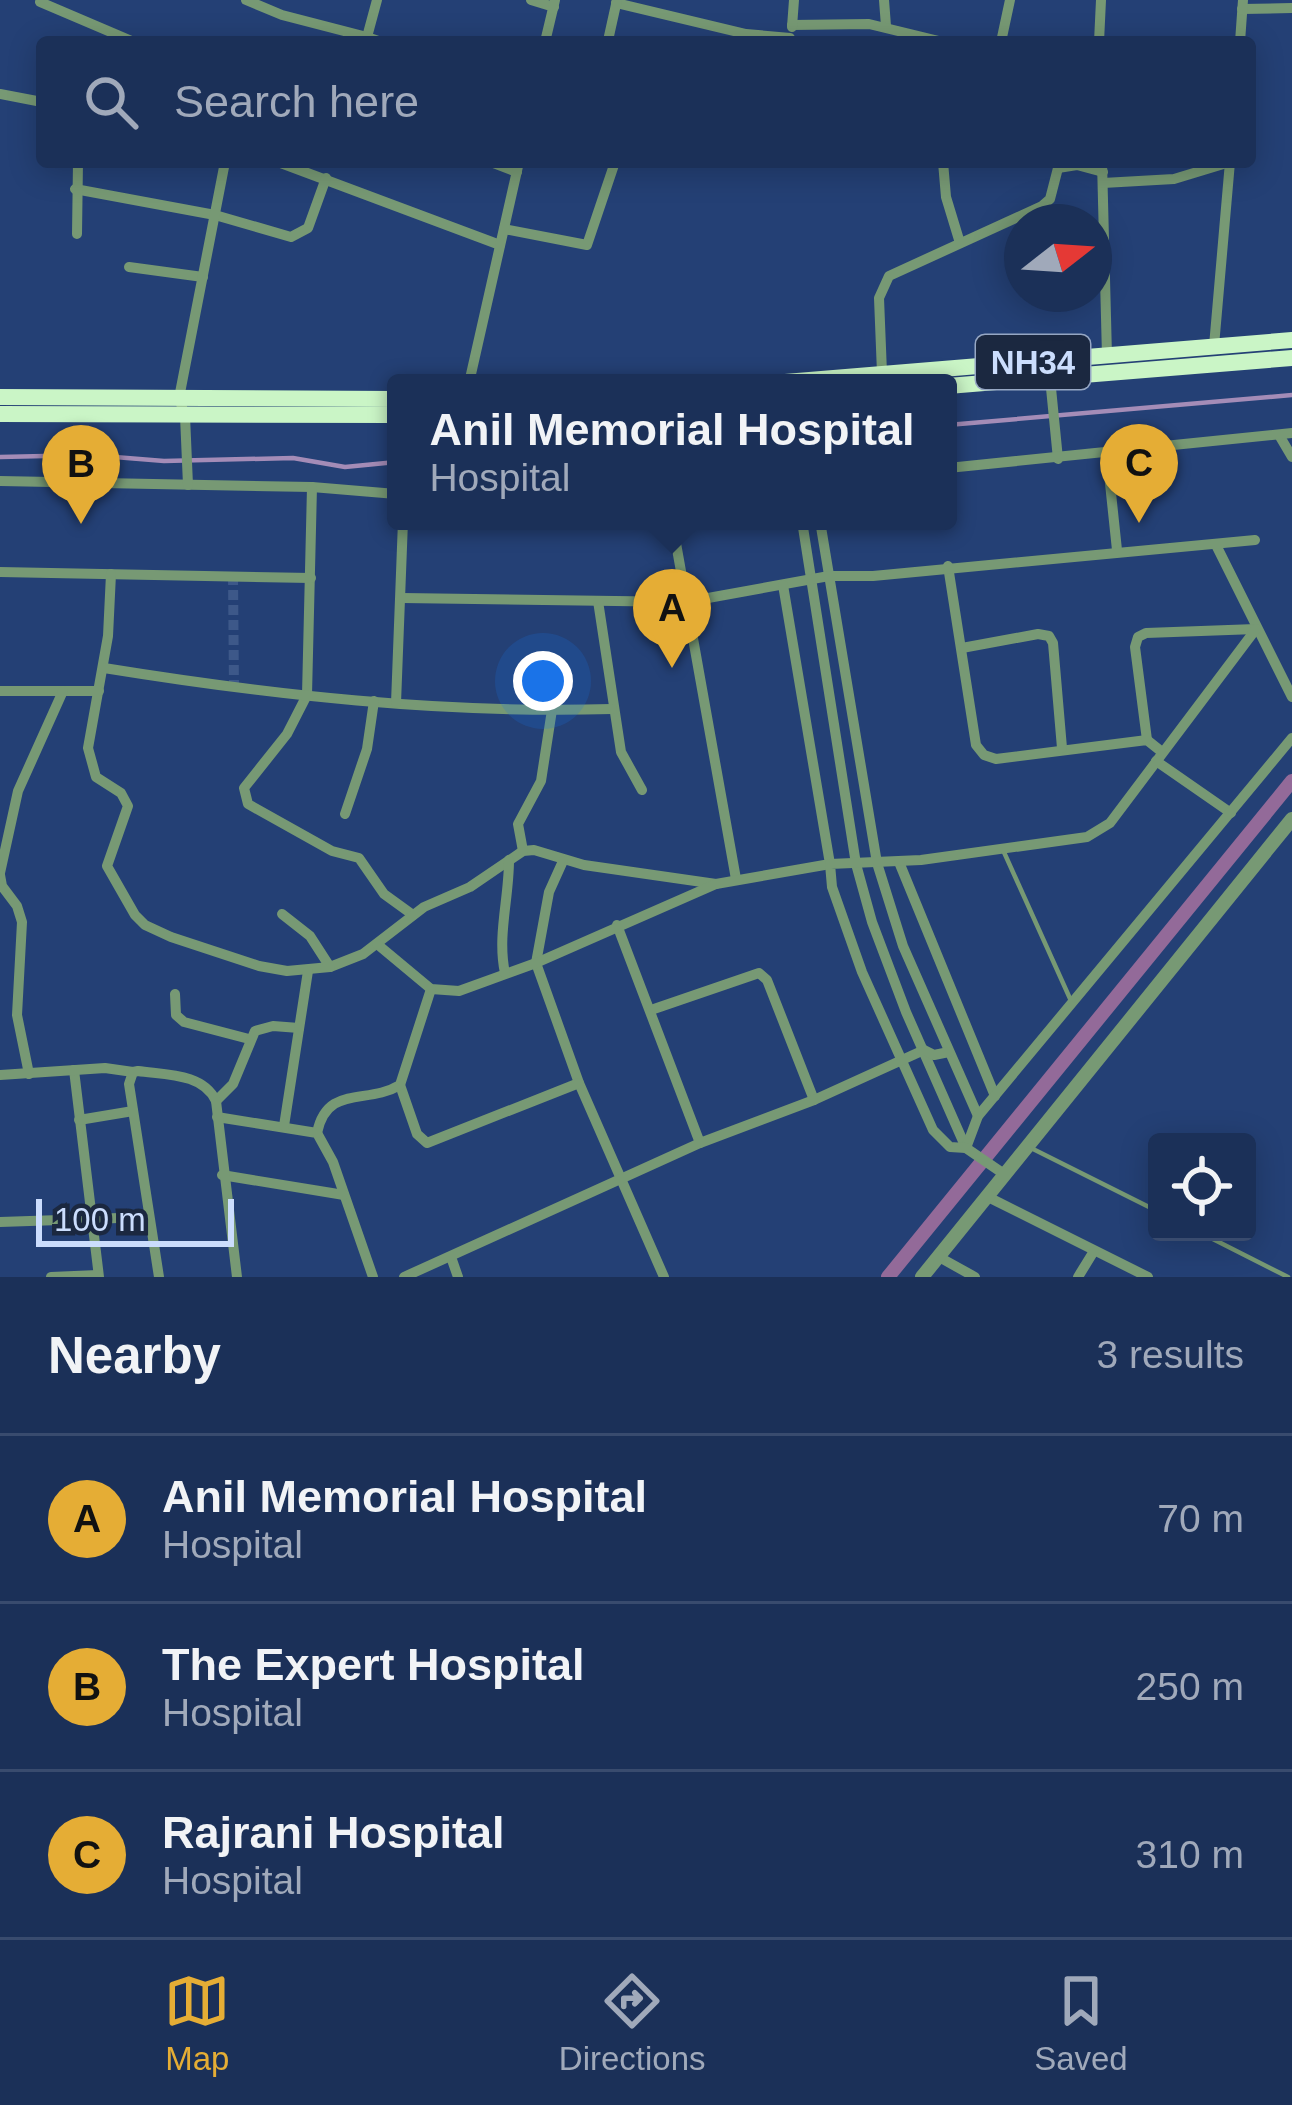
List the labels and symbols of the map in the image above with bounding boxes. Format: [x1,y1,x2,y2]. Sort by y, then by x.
north arrow [1004,204,1112,312]
road number: NH34 [976,335,1090,389]
pin: C [1100,424,1178,523]
pin: B [42,425,120,524]
pin: A [633,569,711,668]
your location [513,651,573,711]
scale bar [36,1193,234,1246]

